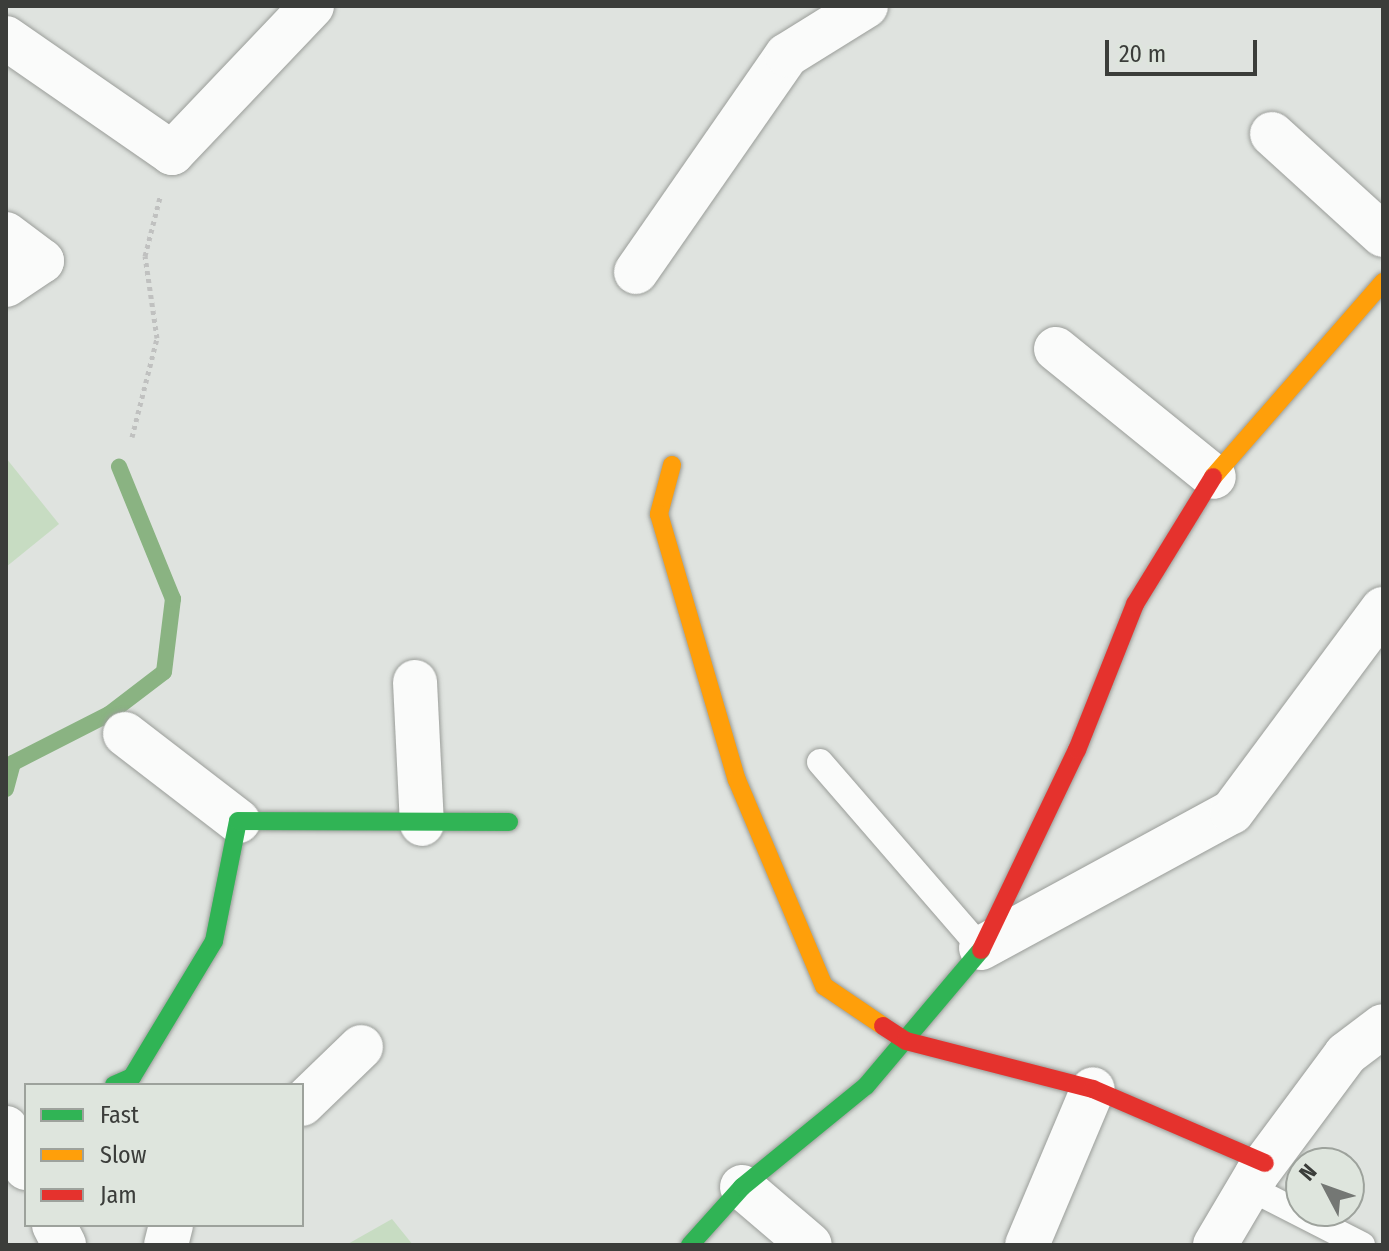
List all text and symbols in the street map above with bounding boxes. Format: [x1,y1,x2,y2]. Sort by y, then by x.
scale bar [1109,24,1261,74]
text: 20 m [1119,40,1166,68]
legend [24,1083,304,1227]
text: Fast [100,1101,139,1129]
text: Slow [100,1141,146,1169]
north arrow [1285,1147,1365,1227]
text: N [1294,1158,1323,1186]
text: Jam [100,1181,137,1209]

